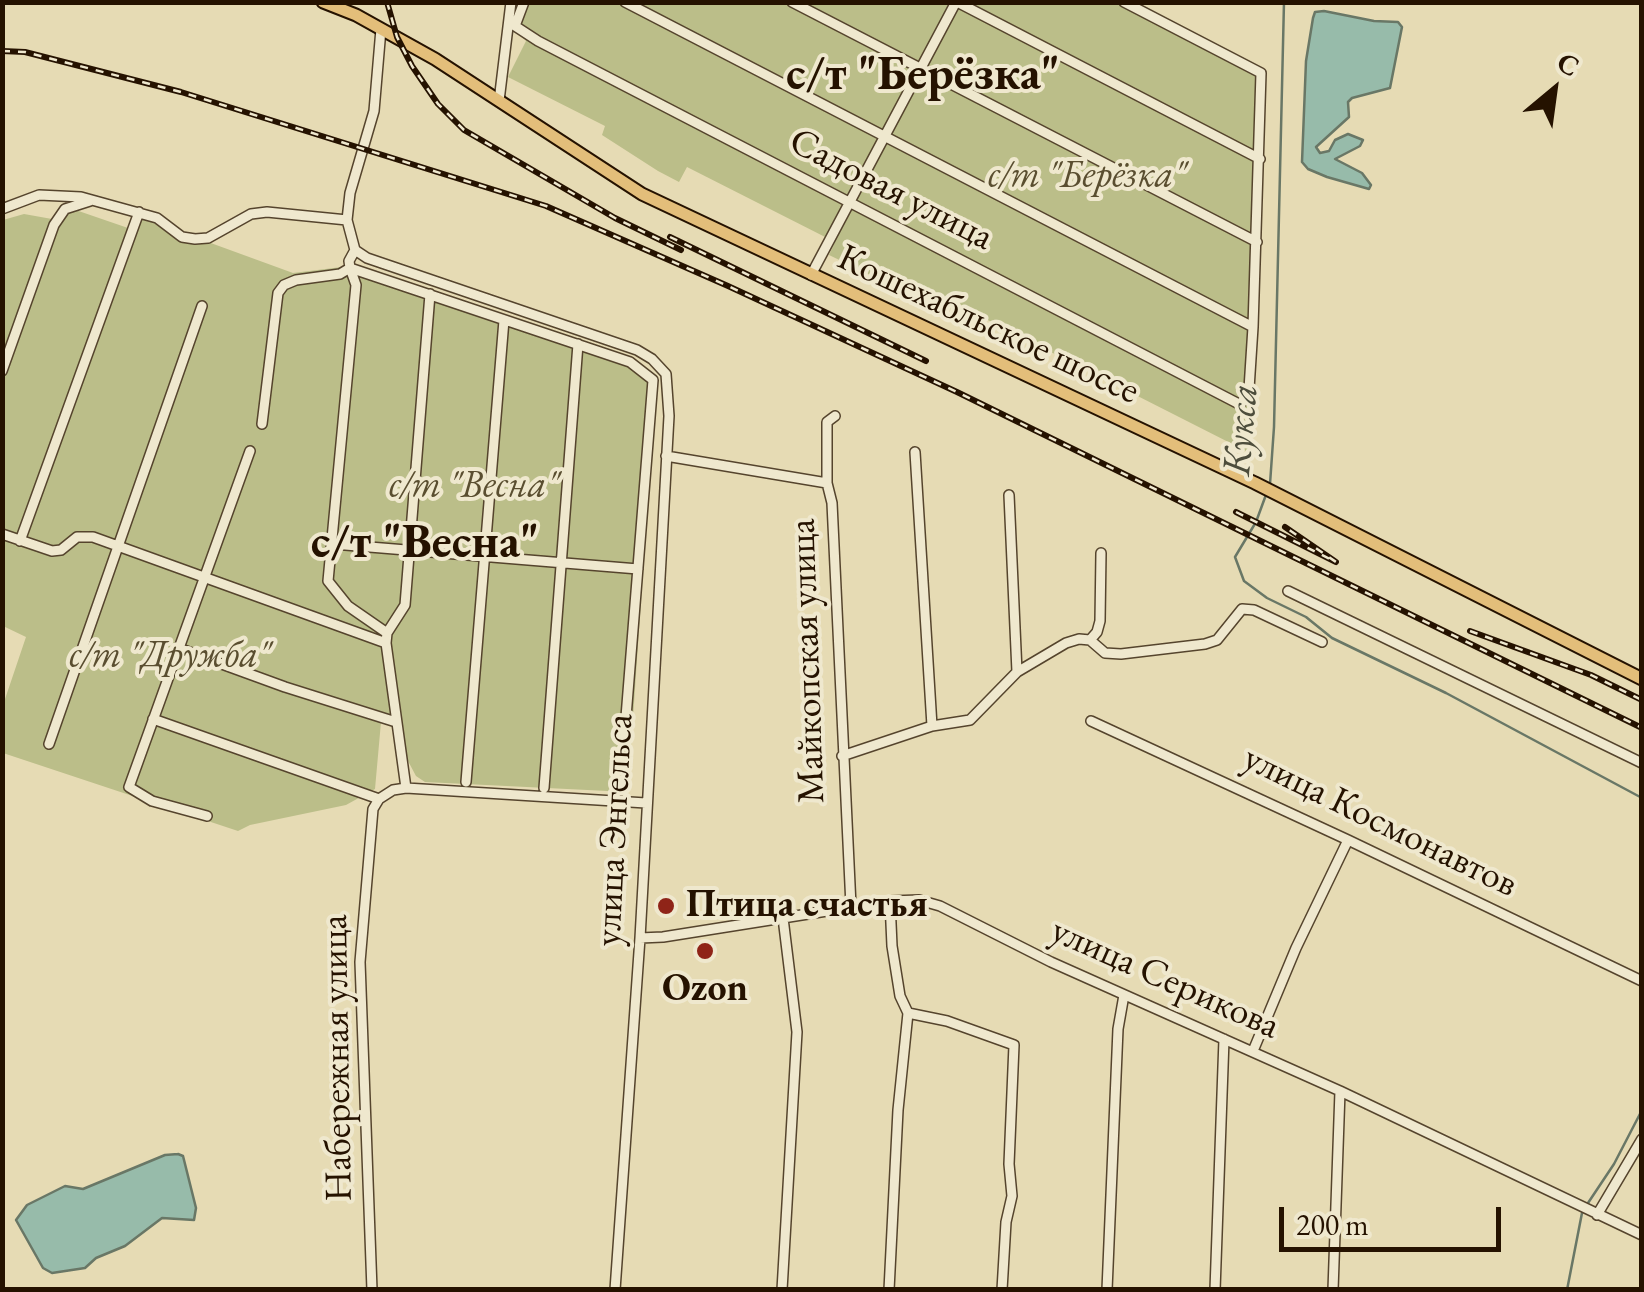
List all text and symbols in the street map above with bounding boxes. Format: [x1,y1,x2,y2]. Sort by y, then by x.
north arrow [1504,40,1604,140]
text: С [1551,43,1586,84]
district label: с/т "Берёзка" [786,47,1060,105]
street label: Садовая улица [781,119,1001,261]
park label: с/т "Берёзка" [988,153,1186,199]
street label: Кошехабльское шоссе [830,235,1146,415]
water label: Кукса [1214,382,1270,478]
park label: с/т "Весна" [389,463,559,509]
district label: с/т "Весна" [311,515,539,573]
street label: Майкопская улица [780,518,836,804]
park label: с/т "Дружба" [69,633,271,679]
street label: улица Энгельса [586,713,644,947]
street label: улица Космонавтов [1236,736,1524,908]
place label: Птица счастья [686,883,928,929]
marker: Птица счастья [655,895,677,917]
street label: улица Серикова [1044,908,1286,1050]
street label: Набережная улица [313,914,363,1202]
marker: Ozon [694,940,716,962]
place label: Ozon [662,967,748,1013]
scale bar [1284,1187,1506,1249]
text: 200 m [1296,1205,1369,1244]

